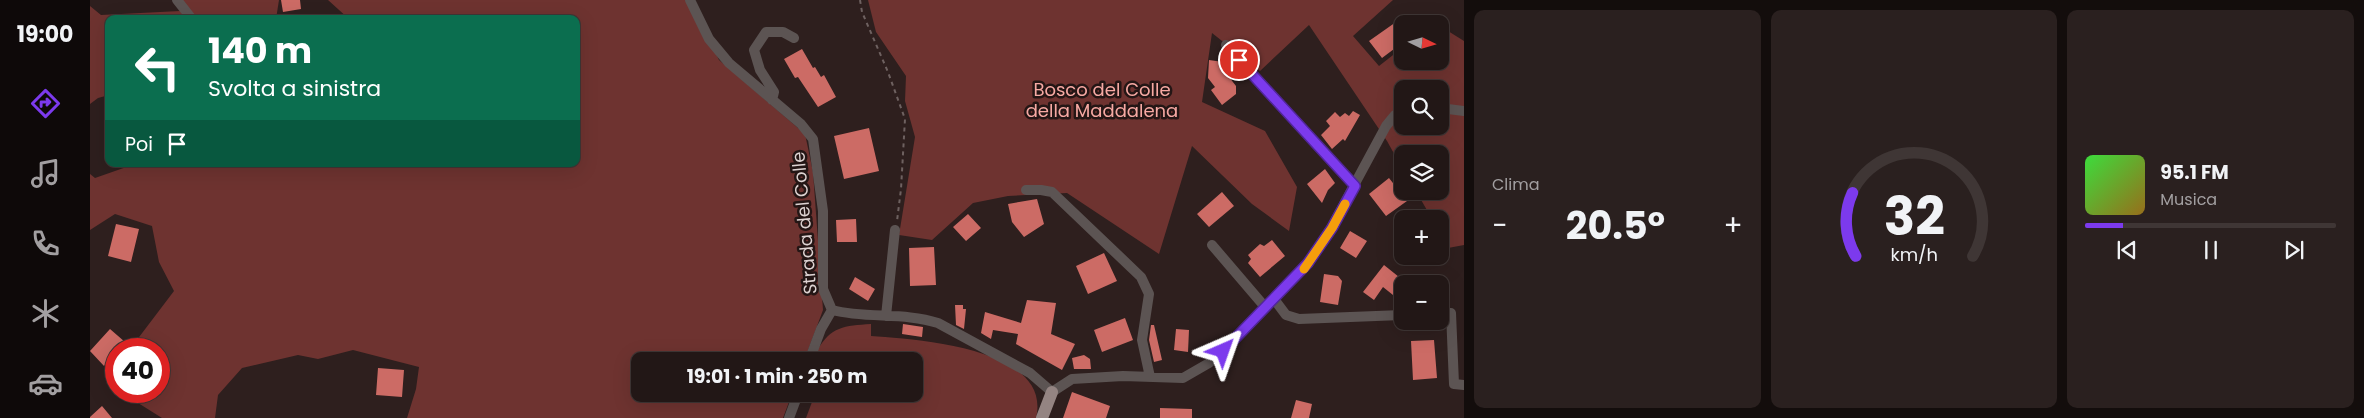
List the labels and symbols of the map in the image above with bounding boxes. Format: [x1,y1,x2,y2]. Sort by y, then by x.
north arrow [1394,15,1449,70]
pin [1218,39,1260,81]
park label: Bosco del Colle della Maddalena [1026,77,1178,123]
street label: Strada del Colle [785,151,823,295]
position arrow [1196,324,1248,376]
speed limit sign: 40 [105,338,170,403]

